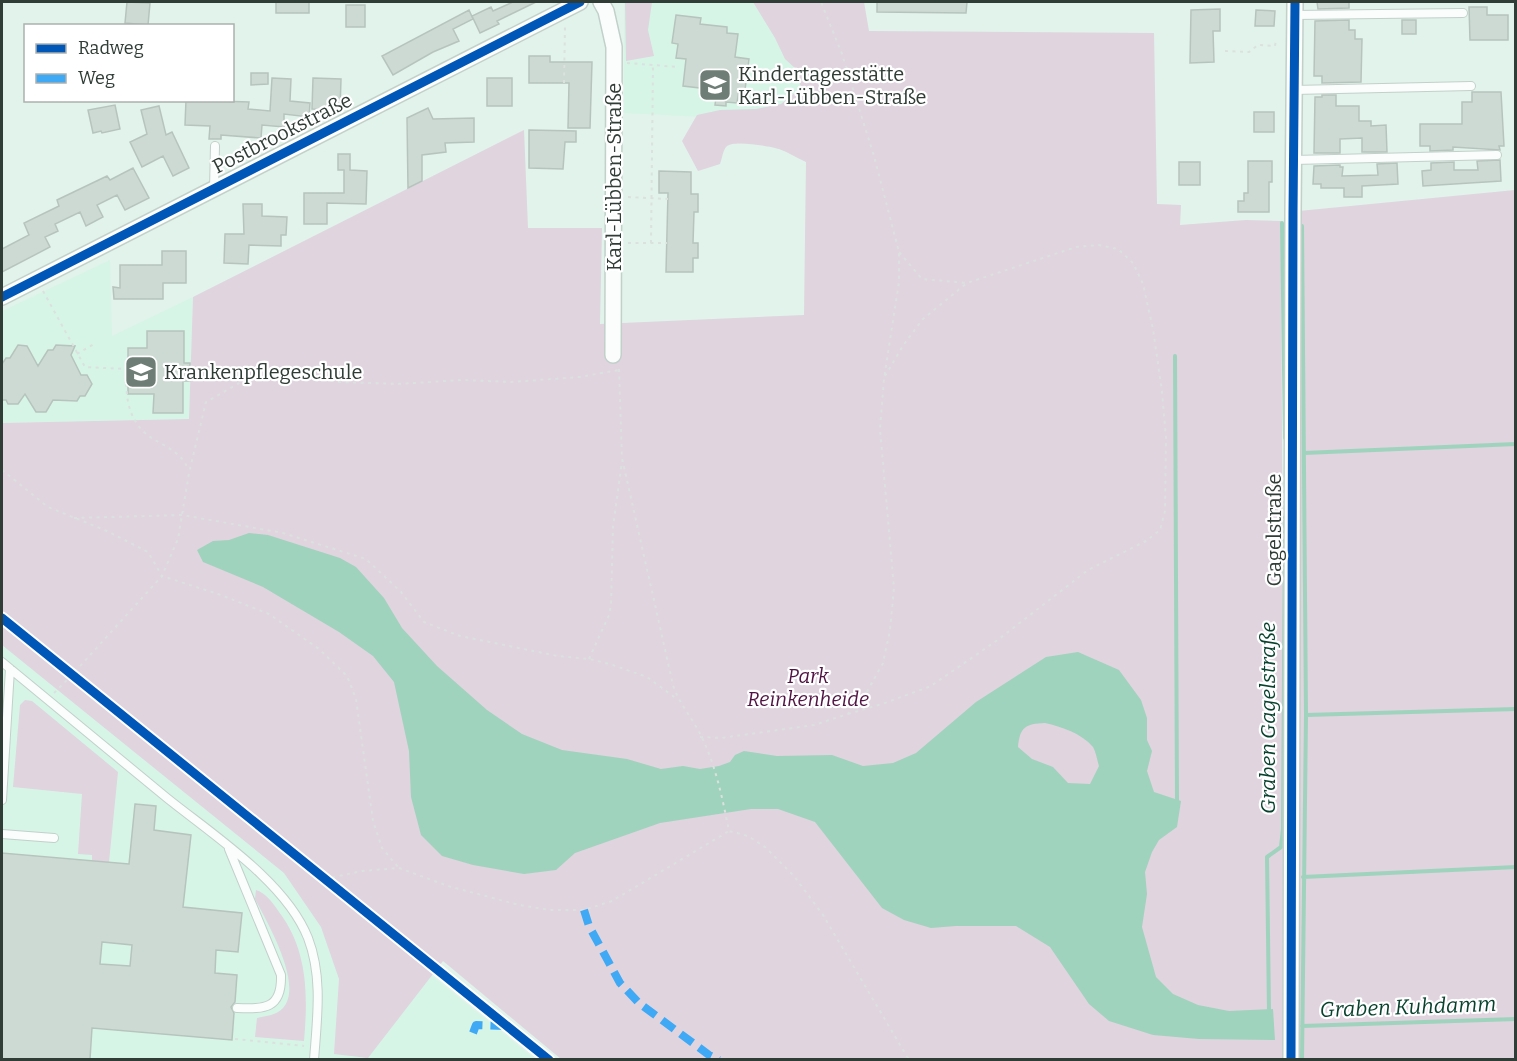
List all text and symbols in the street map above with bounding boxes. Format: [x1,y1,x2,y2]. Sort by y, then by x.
legend [24,24,234,102]
text: Radweg [78,37,144,59]
place label: Kindertagesstätte Karl-Lübben-Straße [738,62,927,109]
text: Weg [78,67,115,89]
school or university icon: Kindertagesstätte Karl-Lübben-Straße [697,67,733,103]
street label: Karl-Lübben-Straße [602,83,626,271]
street label: Postbrookstraße [208,88,356,178]
school or university icon: Krankenpflegeschule [123,354,159,390]
place label: Krankenpflegeschule [164,360,362,384]
street label: Gagelstraße [1262,474,1286,586]
water label: Graben Gagelstraße [1255,622,1281,814]
park label: Park Reinkenheide [747,664,869,711]
water label: Graben Kuhdamm [1319,991,1497,1023]

